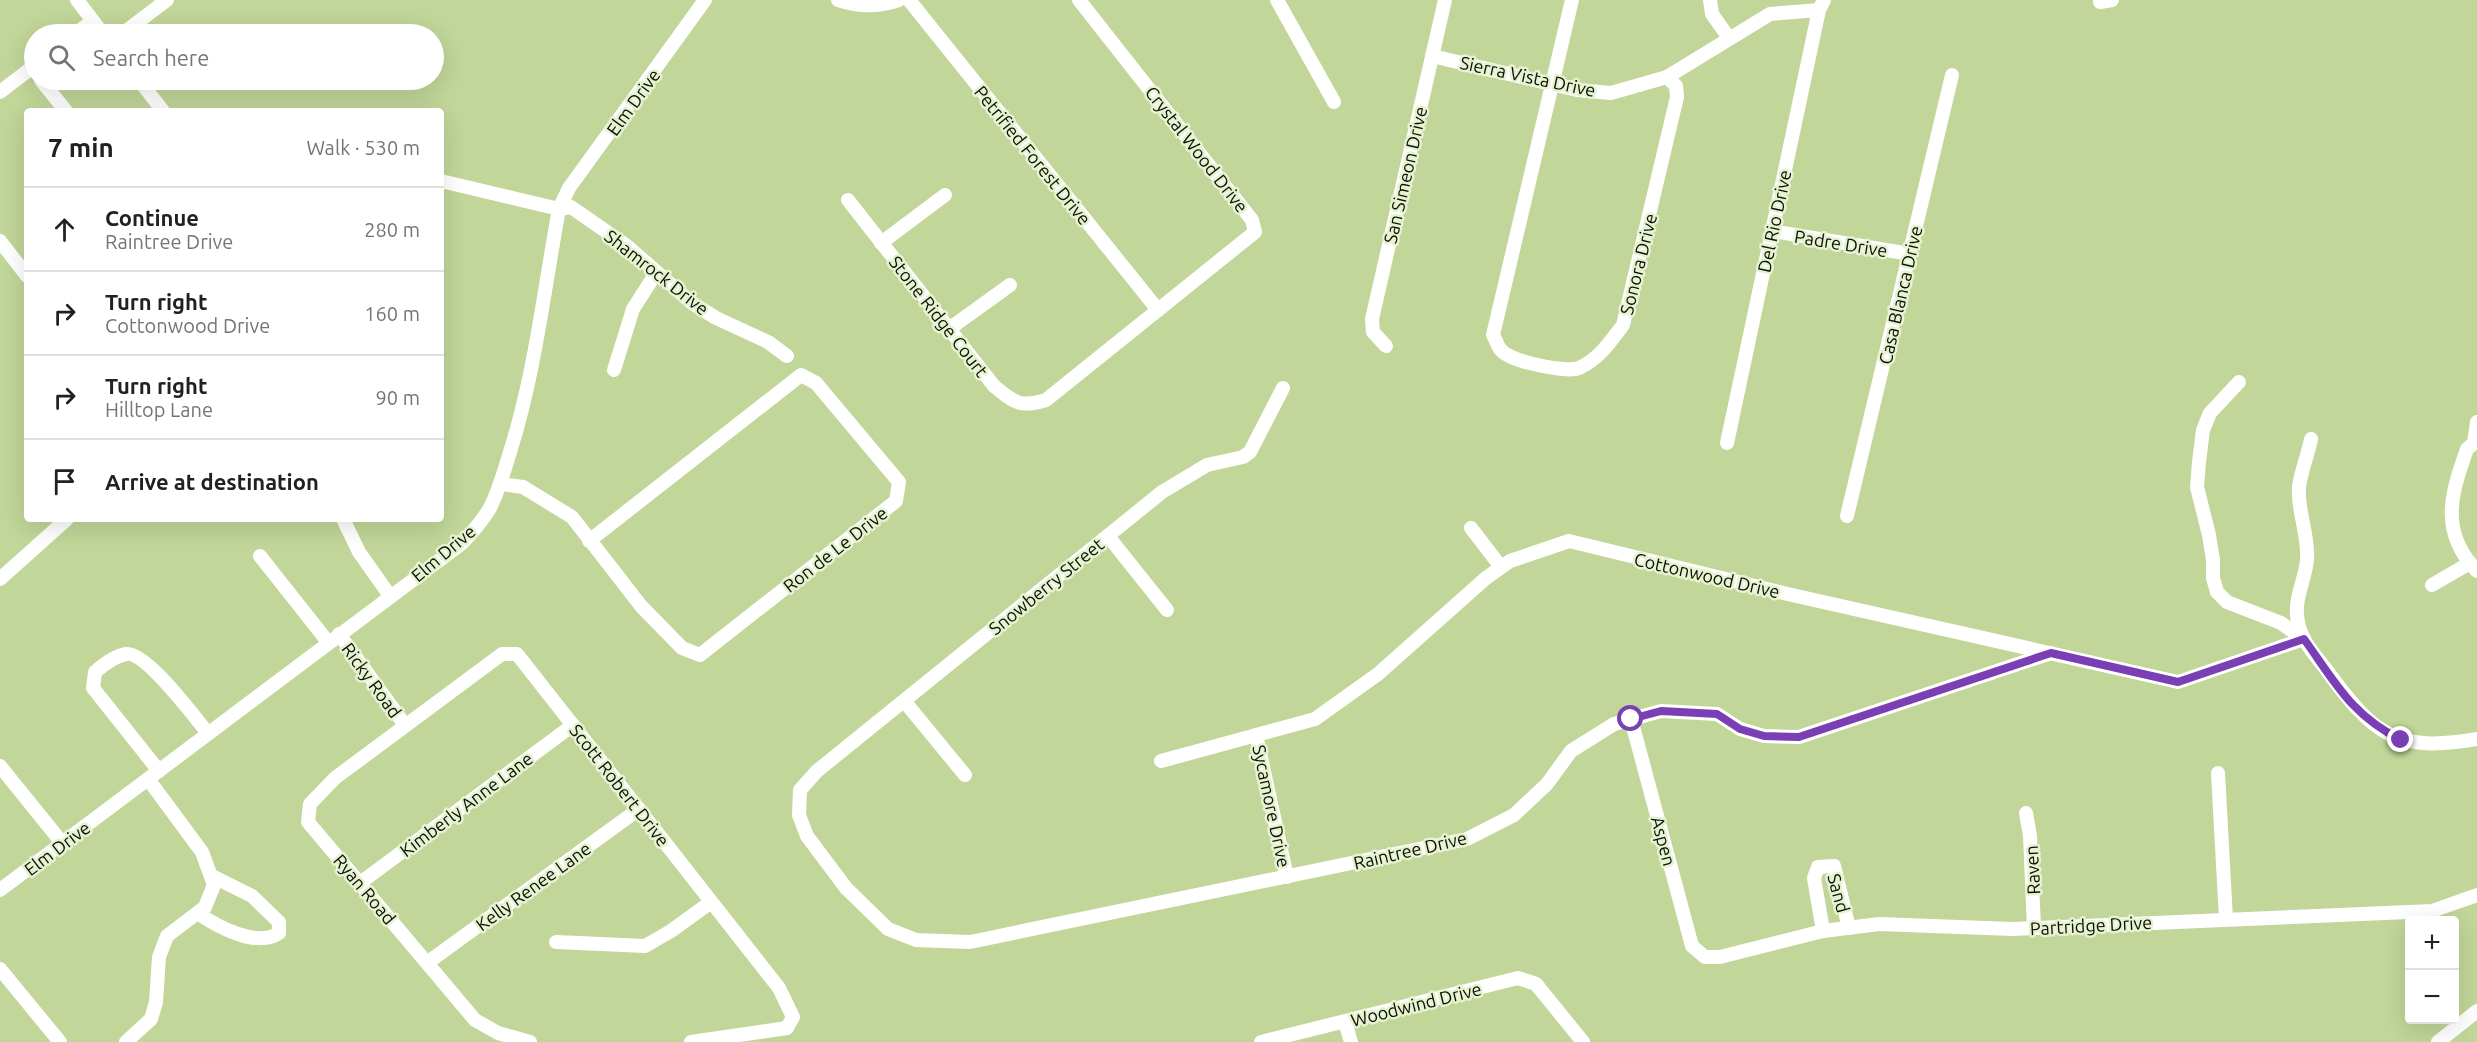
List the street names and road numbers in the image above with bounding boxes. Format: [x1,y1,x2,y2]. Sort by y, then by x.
street label: Sierra Vista Drive [1458,52,1598,100]
street label: Elm Drive [602,65,664,139]
street label: Petrified Forest Drive [971,82,1095,228]
street label: Crystal Wood Drive [1142,82,1252,216]
street label: San Simeon Drive [1380,105,1430,245]
street label: Del Rio Drive [1753,168,1795,274]
street label: Sonora Drive [1616,211,1660,317]
street label: Casa Blanca Drive [1874,224,1926,366]
street label: Shamrock Drive [601,225,713,319]
street label: Padre Drive [1793,226,1889,260]
street label: Stone Ridge Court [886,252,992,380]
street label: Ron de Le Drive [779,502,891,596]
street label: Elm Drive [407,521,479,585]
street label: Snowberry Street [985,534,1107,638]
street label: Cottonwood Drive [1632,549,1782,601]
street label: Ricky Road [338,639,406,721]
street label: Scott Robert Drive [566,720,674,850]
street label: Sycamore Drive [1249,743,1295,869]
street label: Kimberly Anne Lane [396,748,536,860]
street label: Aspen [1648,814,1680,868]
street label: Elm Drive [20,817,94,879]
street label: Raintree Drive [1351,827,1469,873]
street label: Kelly Renee Lane [472,838,594,934]
street label: Raven [2021,845,2043,895]
street label: Ryan Road [330,850,400,928]
street label: Sand [1824,871,1854,915]
street label: Partridge Drive [2029,912,2153,938]
street label: Woodwind Drive [1349,978,1483,1030]

